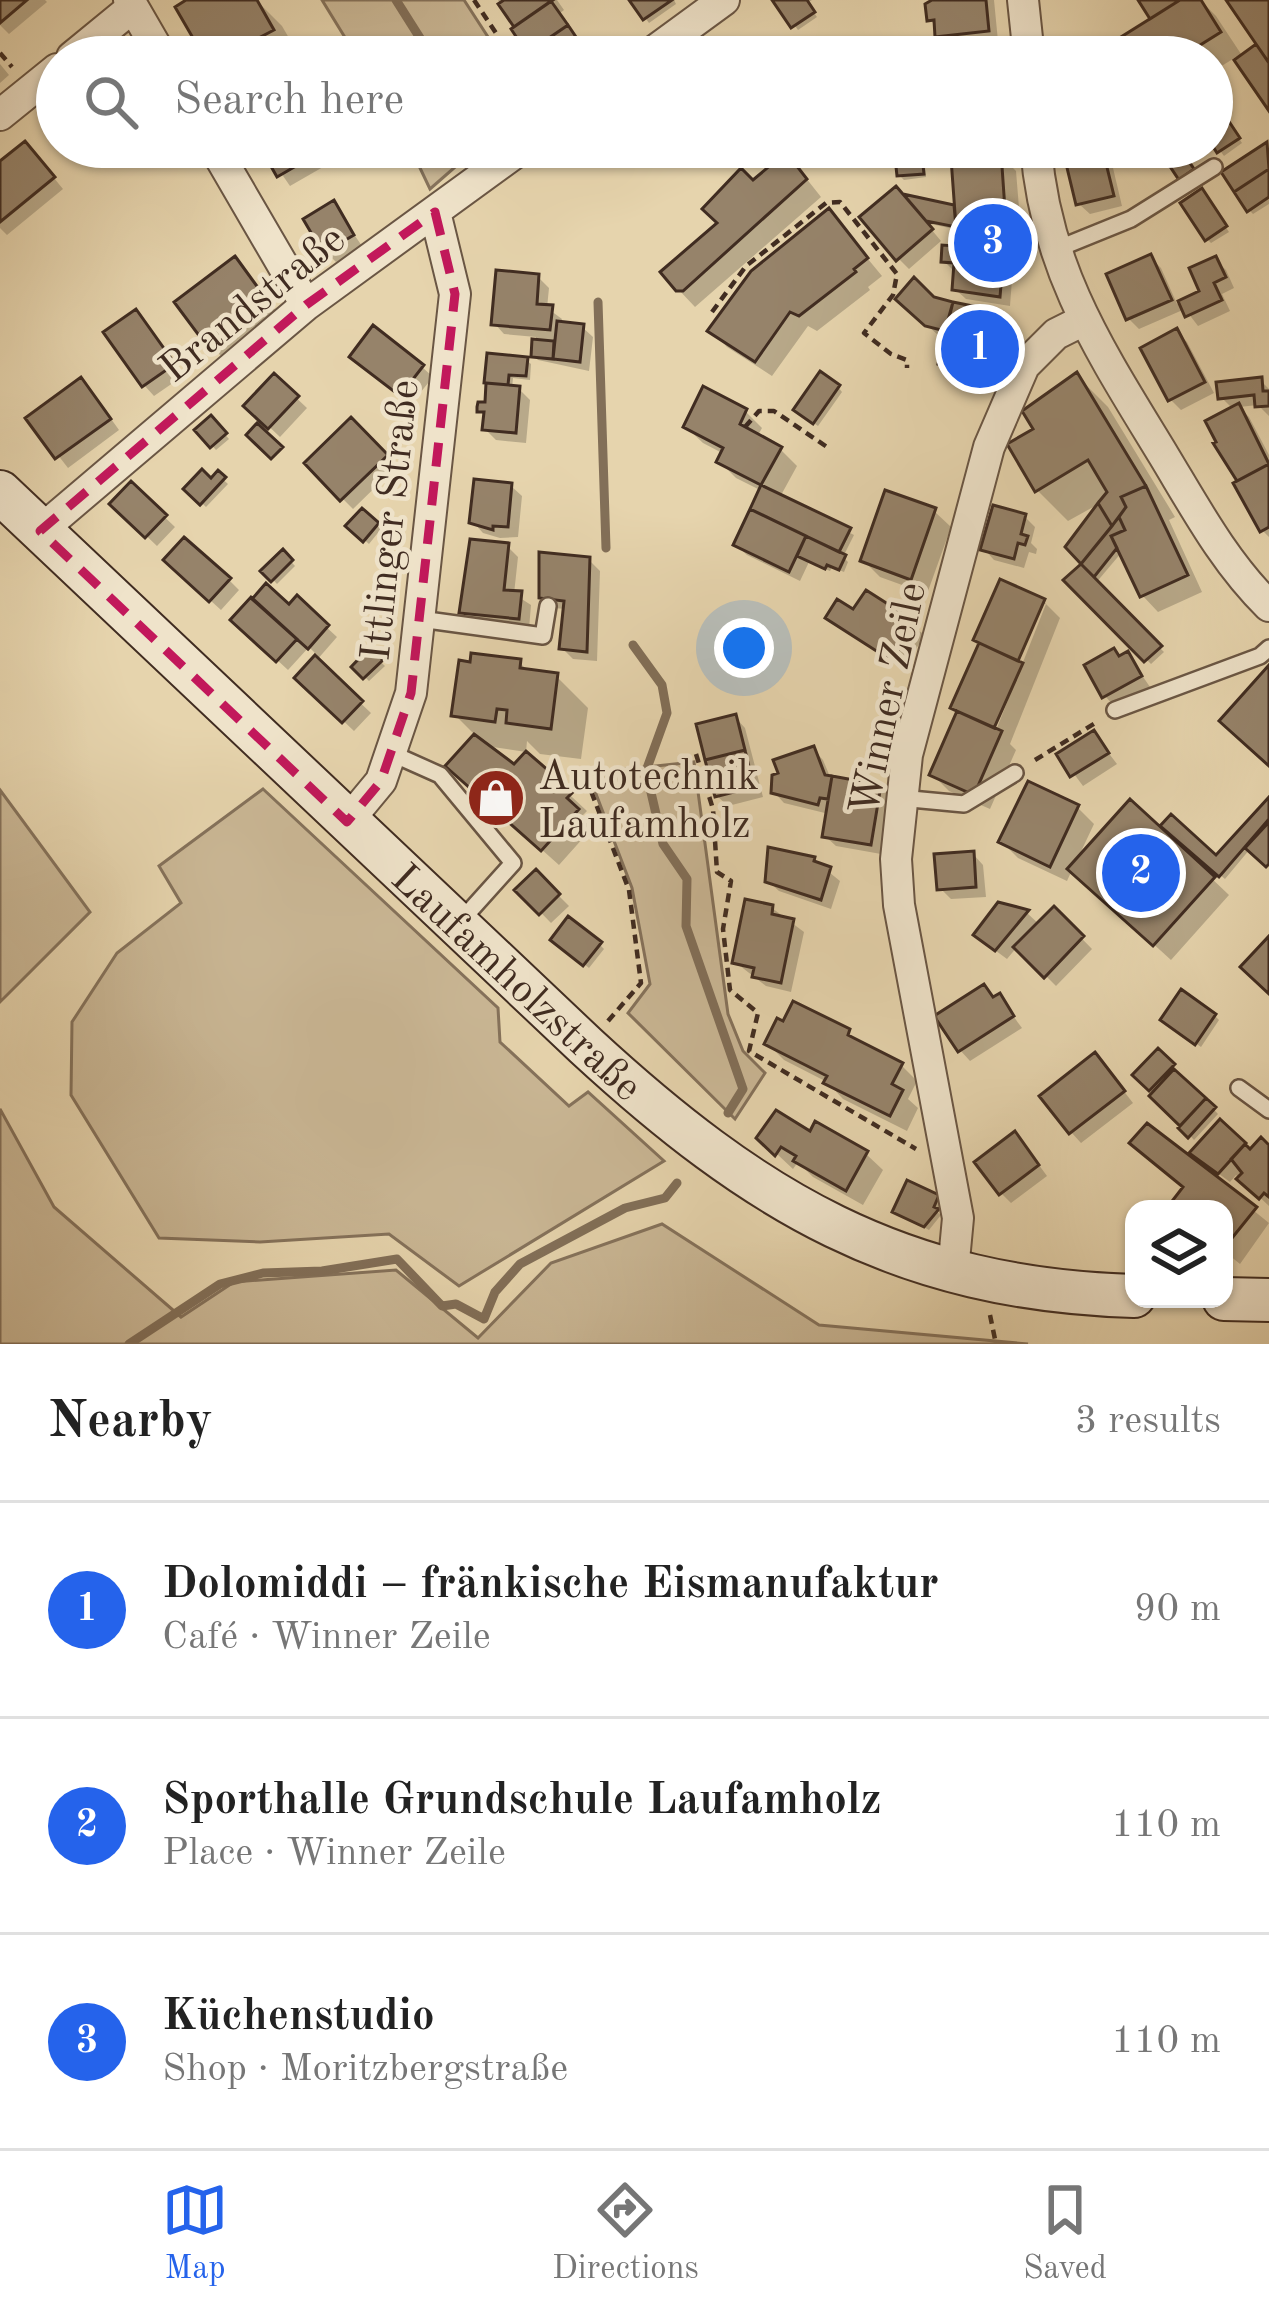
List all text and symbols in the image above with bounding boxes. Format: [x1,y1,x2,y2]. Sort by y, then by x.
search box [36,36,1233,168]
icon: search [78,69,144,135]
text: Search here [174,79,404,124]
pin: 3 [954,198,1032,288]
street label: Brandstraße [153,218,354,392]
pin: 1 [941,304,1019,394]
street label: Ittlinger Straße [356,378,428,663]
street label: Winner Zeile [845,579,935,819]
your location [714,618,774,678]
place label: Autotechnik Laufamholz [538,757,759,847]
shop icon: Autotechnik Laufamholz [465,767,527,829]
pin: 2 [1102,828,1180,918]
street label: Laufamholzstraße [382,858,648,1110]
map controls [1125,1200,1233,1308]
button: layers [1125,1200,1233,1308]
text: Nearby [48,1397,213,1448]
text: 3 results [1075,1402,1221,1441]
text: Dolomiddi – fränkische Eismanufaktur [162,1563,939,1608]
text: 1 [76,1590,98,1629]
text: 90 m [1134,1590,1221,1629]
text: Café · Winner Zeile [162,1618,491,1657]
text: Sporthalle Grundschule Laufamholz [162,1779,881,1824]
text: 2 [76,1806,98,1845]
text: 110 m [1111,1806,1221,1845]
text: Place · Winner Zeile [162,1834,506,1873]
text: Küchenstudio [162,1995,435,2040]
text: 3 [76,2022,98,2061]
text: 110 m [1111,2022,1221,2061]
text: Shop · Moritzbergstraße [162,2050,568,2089]
tab: Map [162,2177,228,2290]
tab: Directions [552,2177,699,2290]
tab: Saved [1023,2177,1107,2290]

